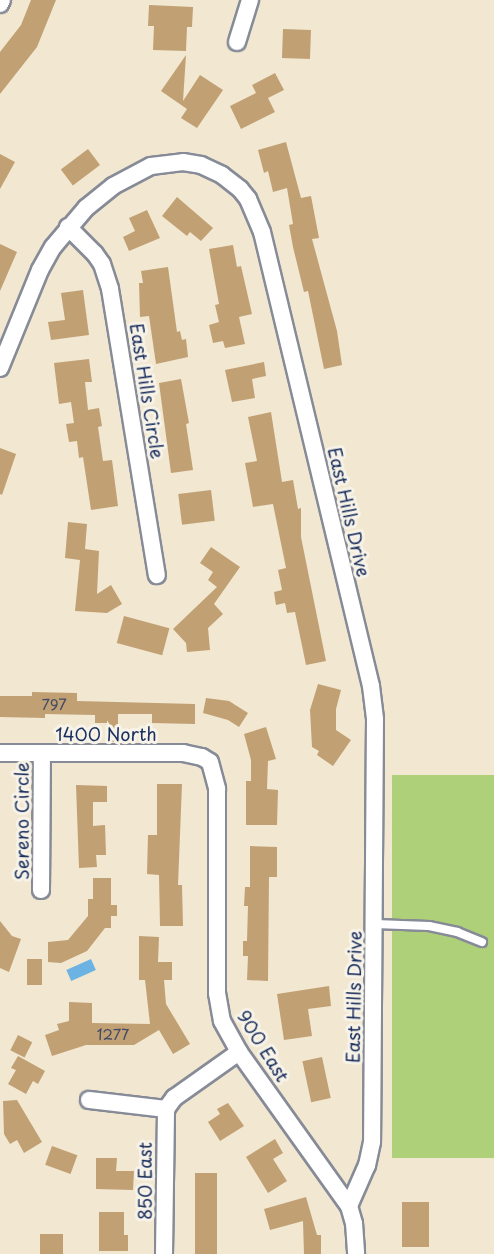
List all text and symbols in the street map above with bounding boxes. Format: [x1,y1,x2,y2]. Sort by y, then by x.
street label: East Hills Circle [126,321,168,461]
street label: East Hills Drive [324,445,374,579]
house number: 797 [41,695,67,713]
street label: 1400 North [55,723,157,745]
street label: Sereno Circle [11,762,33,880]
street label: East Hills Drive [342,931,366,1063]
street label: 900 East [233,1006,293,1086]
house number: 1277 [97,1025,129,1043]
street label: 850 East [134,1142,156,1220]

